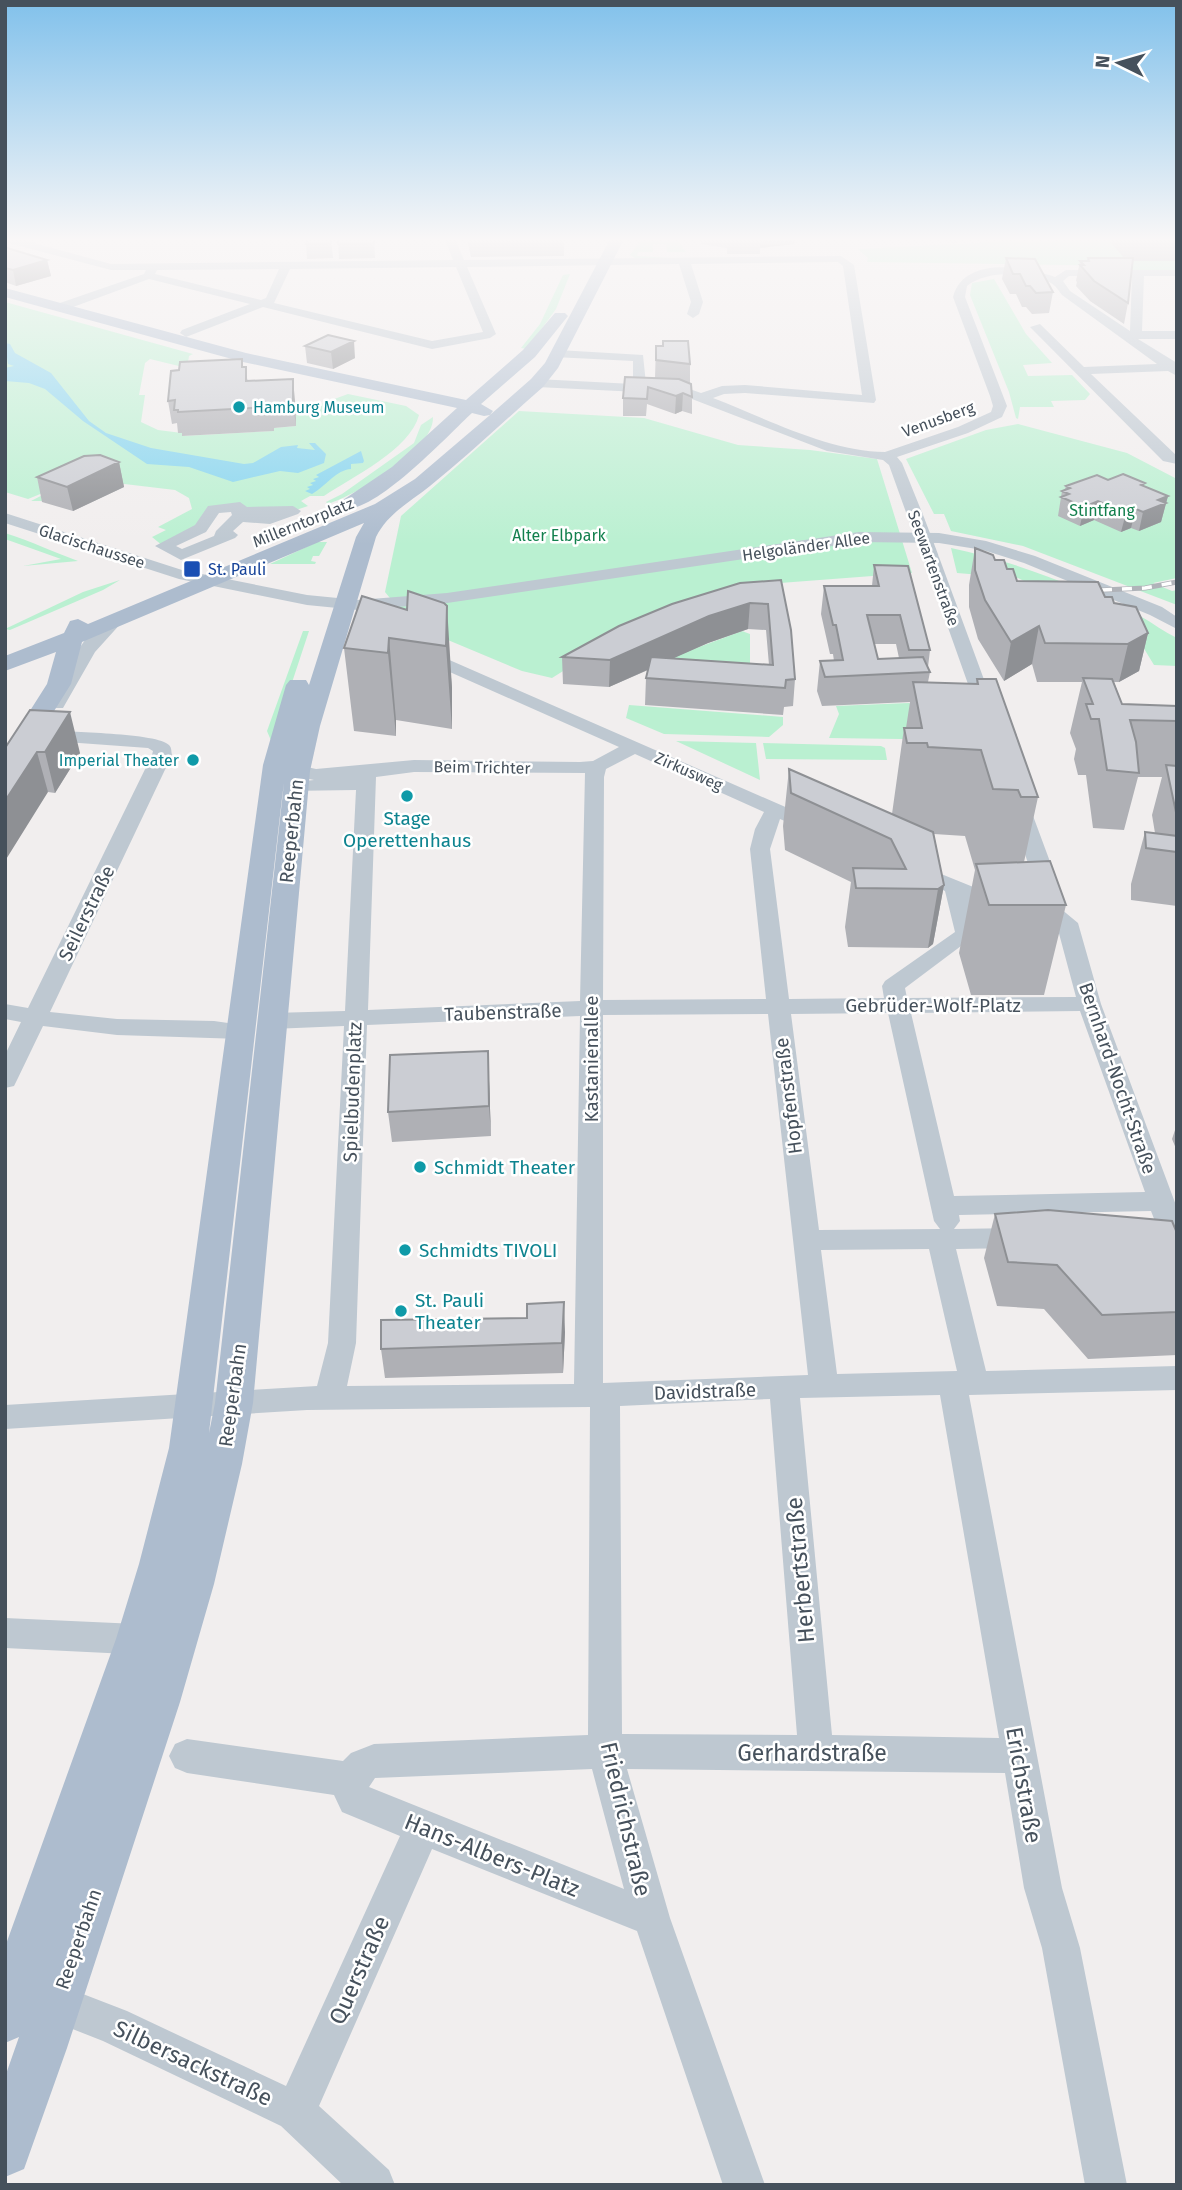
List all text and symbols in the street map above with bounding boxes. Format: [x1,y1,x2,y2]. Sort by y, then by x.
north arrow [1084,28,1154,98]
text: N [1091,54,1115,69]
street label: Venusberg [899,397,978,441]
place label: Hamburg Museum [253,398,385,417]
marker: Hamburg Museum [231,399,247,415]
street label: Millerntorplatz [250,494,356,551]
park label: Stintfang [1069,501,1135,520]
street label: Seewartenstraße [904,508,963,629]
street label: Glacischaussee [36,520,147,573]
park label: Alter Elbpark [512,526,607,545]
street label: Helgoländer Allee [741,528,871,565]
marker: St. Pauli [182,559,202,579]
place label: St. Pauli [208,560,266,579]
street label: Zirkusweg [652,748,726,795]
place label: Imperial Theater [59,751,180,770]
marker: Imperial Theater [185,752,201,768]
street label: Beim Trichter [433,757,531,778]
street label: Reeperbahn [275,778,308,884]
marker: Stage Operettenhaus [399,788,415,804]
place label: Stage Operettenhaus [343,807,471,852]
street label: Seilerstraße [53,862,119,965]
street label: Bernhard-Nocht-Straße [1074,980,1161,1177]
street label: Gebrüder-Wolf-Platz [845,994,1021,1017]
street label: Kastanienallee [580,995,603,1123]
street label: Taubenstraße [444,999,562,1026]
street label: Spielbudenplatz [339,1021,366,1163]
street label: Hopfenstraße [770,1036,807,1156]
place label: Schmidt Theater [434,1156,576,1179]
marker: Schmidt Theater [412,1159,428,1175]
place label: Schmidts TIVOLI [419,1239,557,1262]
marker: Schmidts TIVOLI [397,1242,413,1258]
place label: St. Pauli Theater [415,1289,484,1334]
marker: St. Pauli Theater [393,1303,409,1319]
street label: Reeperbahn [214,1342,251,1448]
street label: Davidstraße [653,1378,757,1405]
street label: Herbertstraße [780,1496,820,1644]
street label: Erichstraße [1000,1725,1048,1845]
street label: Friedrichstraße [595,1739,657,1899]
street label: Gerhardstraße [737,1739,887,1767]
street label: Hans-Albers-Platz [400,1807,584,1903]
street label: Reeperbahn [51,1886,106,1992]
street label: Querstraße [323,1911,395,2029]
street label: Silbersackstraße [109,2014,277,2112]

